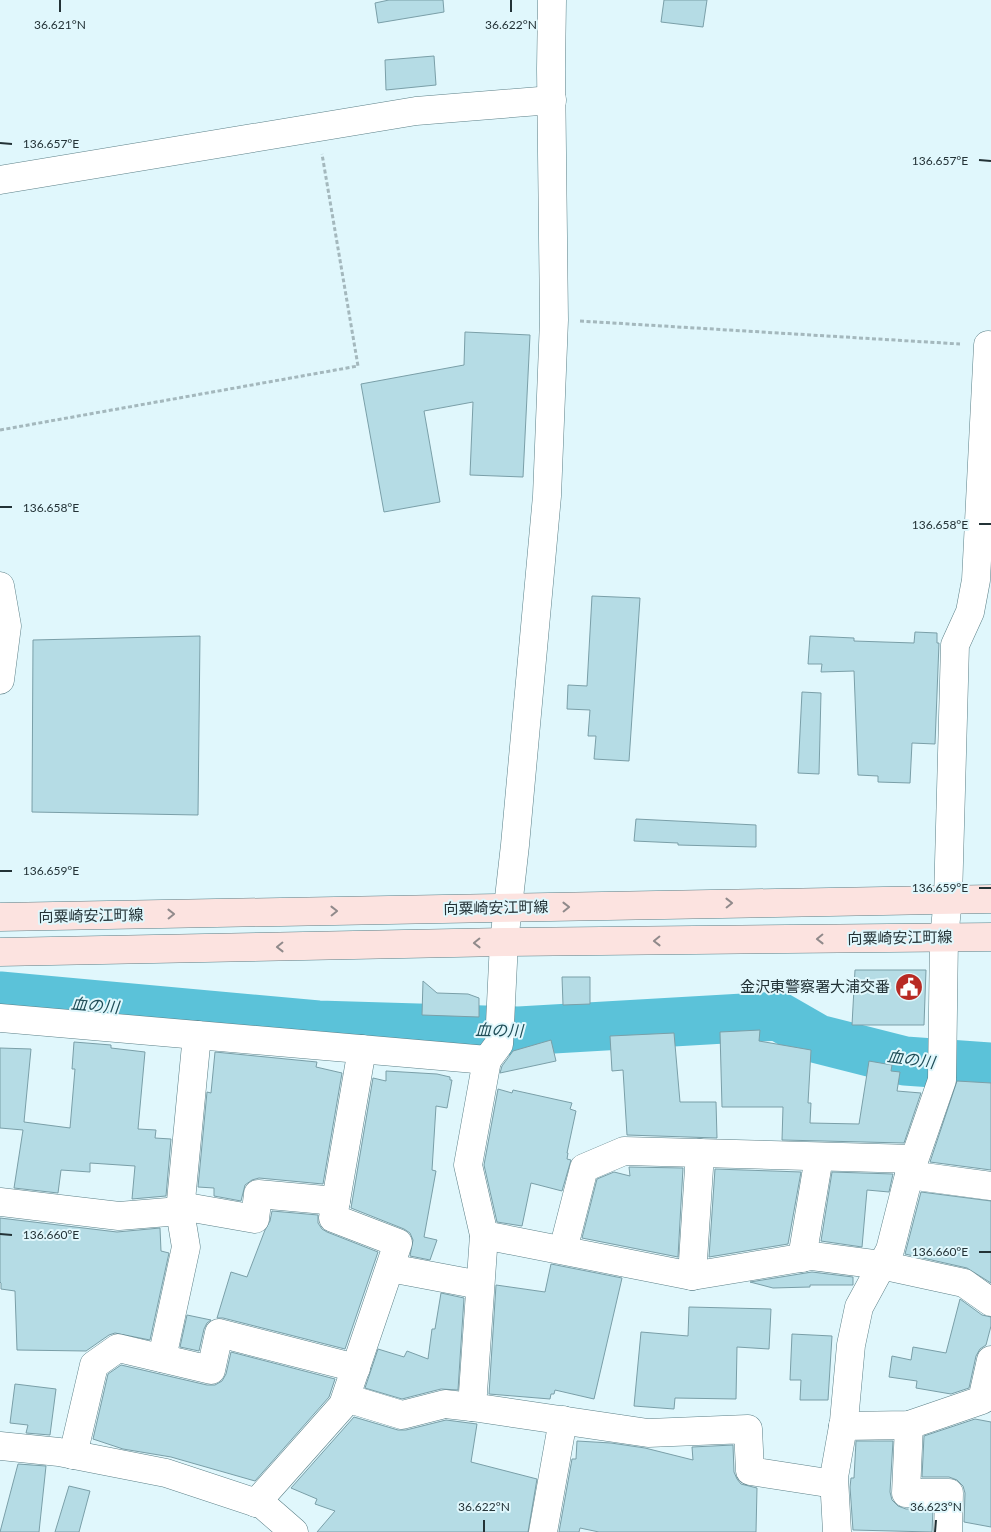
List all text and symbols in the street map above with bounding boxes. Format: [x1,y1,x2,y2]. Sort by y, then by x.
text: 36.621°N [34,17,86,32]
text: 36.622°N [485,17,537,32]
text: 136.657°E [23,136,79,151]
text: 136.657°E [912,153,968,168]
text: 136.658°E [23,500,79,515]
text: 136.658°E [912,517,968,532]
text: 136.659°E [23,863,79,878]
text: 136.659°E [912,880,968,895]
street label: 向粟崎安江町線 [443,897,549,917]
one-way arrow [725,898,733,909]
one-way arrow [562,902,570,912]
street label: 向粟崎安江町線 [38,905,144,925]
one-way arrow [330,906,338,916]
one-way arrow [168,909,175,919]
street label: 向粟崎安江町線 [847,927,953,947]
one-way arrow [816,934,824,944]
one-way arrow [653,936,661,946]
one-way arrow [473,937,481,948]
one-way arrow [276,941,284,952]
public building icon: 金沢東警察署大浦交番 [894,972,924,1002]
place label: 金沢東警察署大浦交番 [740,977,890,995]
water label: 血の川 [70,993,122,1016]
water label: 血の川 [475,1020,525,1039]
water label: 血の川 [886,1046,938,1072]
text: 136.660°E [23,1227,79,1242]
text: 136.660°E [912,1244,968,1259]
text: 36.622°N [458,1499,510,1514]
text: 36.623°N [910,1499,962,1514]

